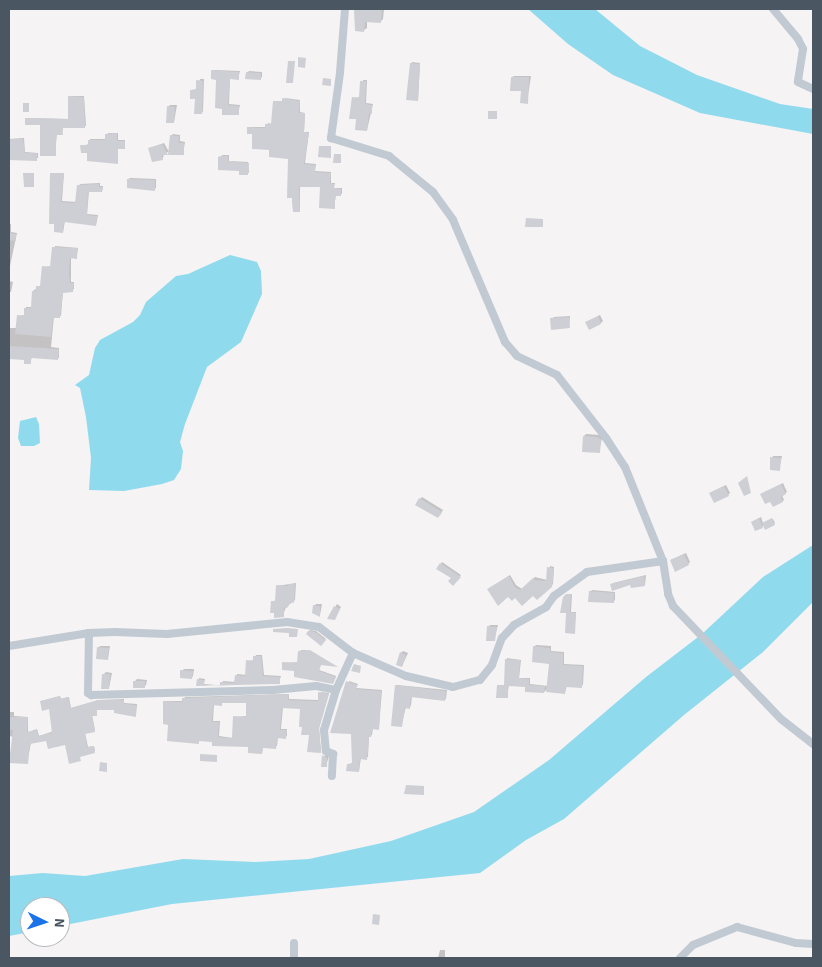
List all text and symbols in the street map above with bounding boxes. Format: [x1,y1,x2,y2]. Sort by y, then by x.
north arrow [20,897,70,947]
text: N [49,918,69,928]

